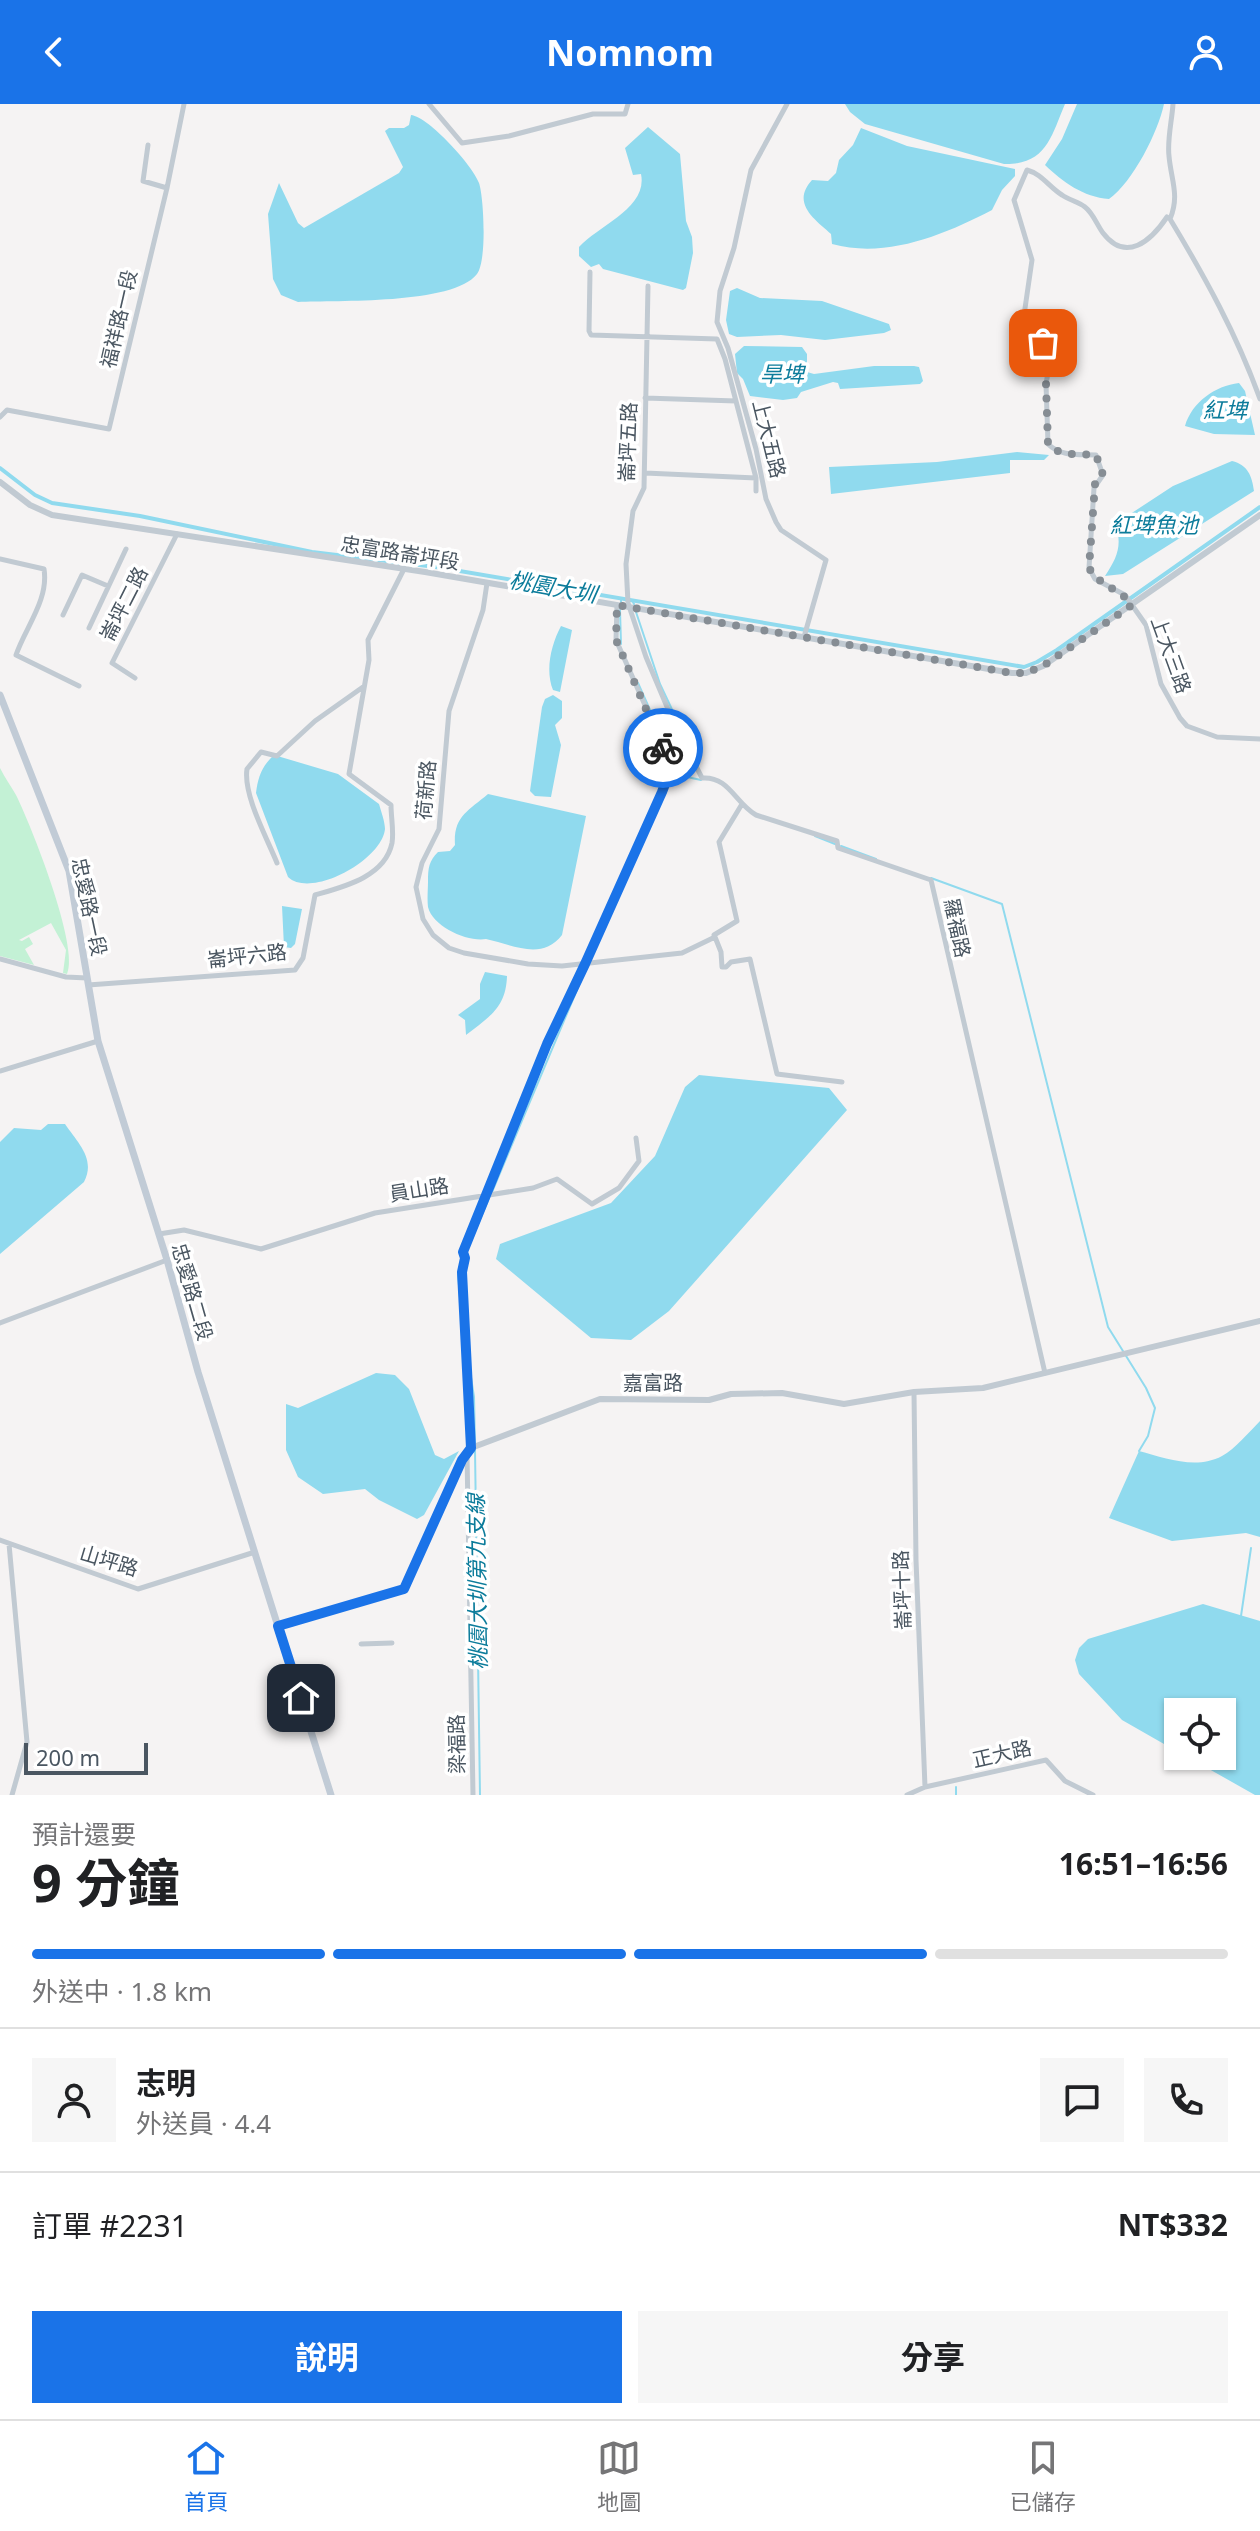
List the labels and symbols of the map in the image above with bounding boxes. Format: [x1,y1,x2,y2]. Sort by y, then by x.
street label: 福祥路一段 [94,267,143,371]
pin [1009,309,1077,377]
water label: 旱埤 [760,358,807,388]
water label: 紅埤 [1203,394,1250,424]
street label: 上大五路 [747,397,792,481]
street label: 崙坪五路 [613,402,642,482]
water label: 紅埤魚池 [1110,509,1200,539]
street label: 忠富路崙坪段 [339,530,461,575]
street label: 崙坪二路 [93,562,154,646]
water label: 桃園大圳 [507,564,602,609]
street label: 上大三路 [1145,613,1198,697]
courier [623,708,703,788]
street label: 荷新路 [409,759,442,821]
street label: 忠愛路一段 [66,855,113,959]
street label: 羅福路 [938,896,977,960]
street label: 崙坪六路 [206,938,288,973]
street label: 員山路 [387,1171,451,1208]
street label: 忠愛路二段 [166,1240,219,1344]
street label: 嘉富路 [623,1369,683,1396]
water label: 桃園大圳第九支線 [459,1491,493,1670]
street label: 山坪路 [77,1539,142,1582]
street label: 崙坪十路 [887,1550,916,1630]
pin [267,1664,335,1732]
street label: 梁福路 [442,1714,471,1774]
street label: 正大路 [970,1734,1034,1773]
scale bar [24,1739,148,1775]

